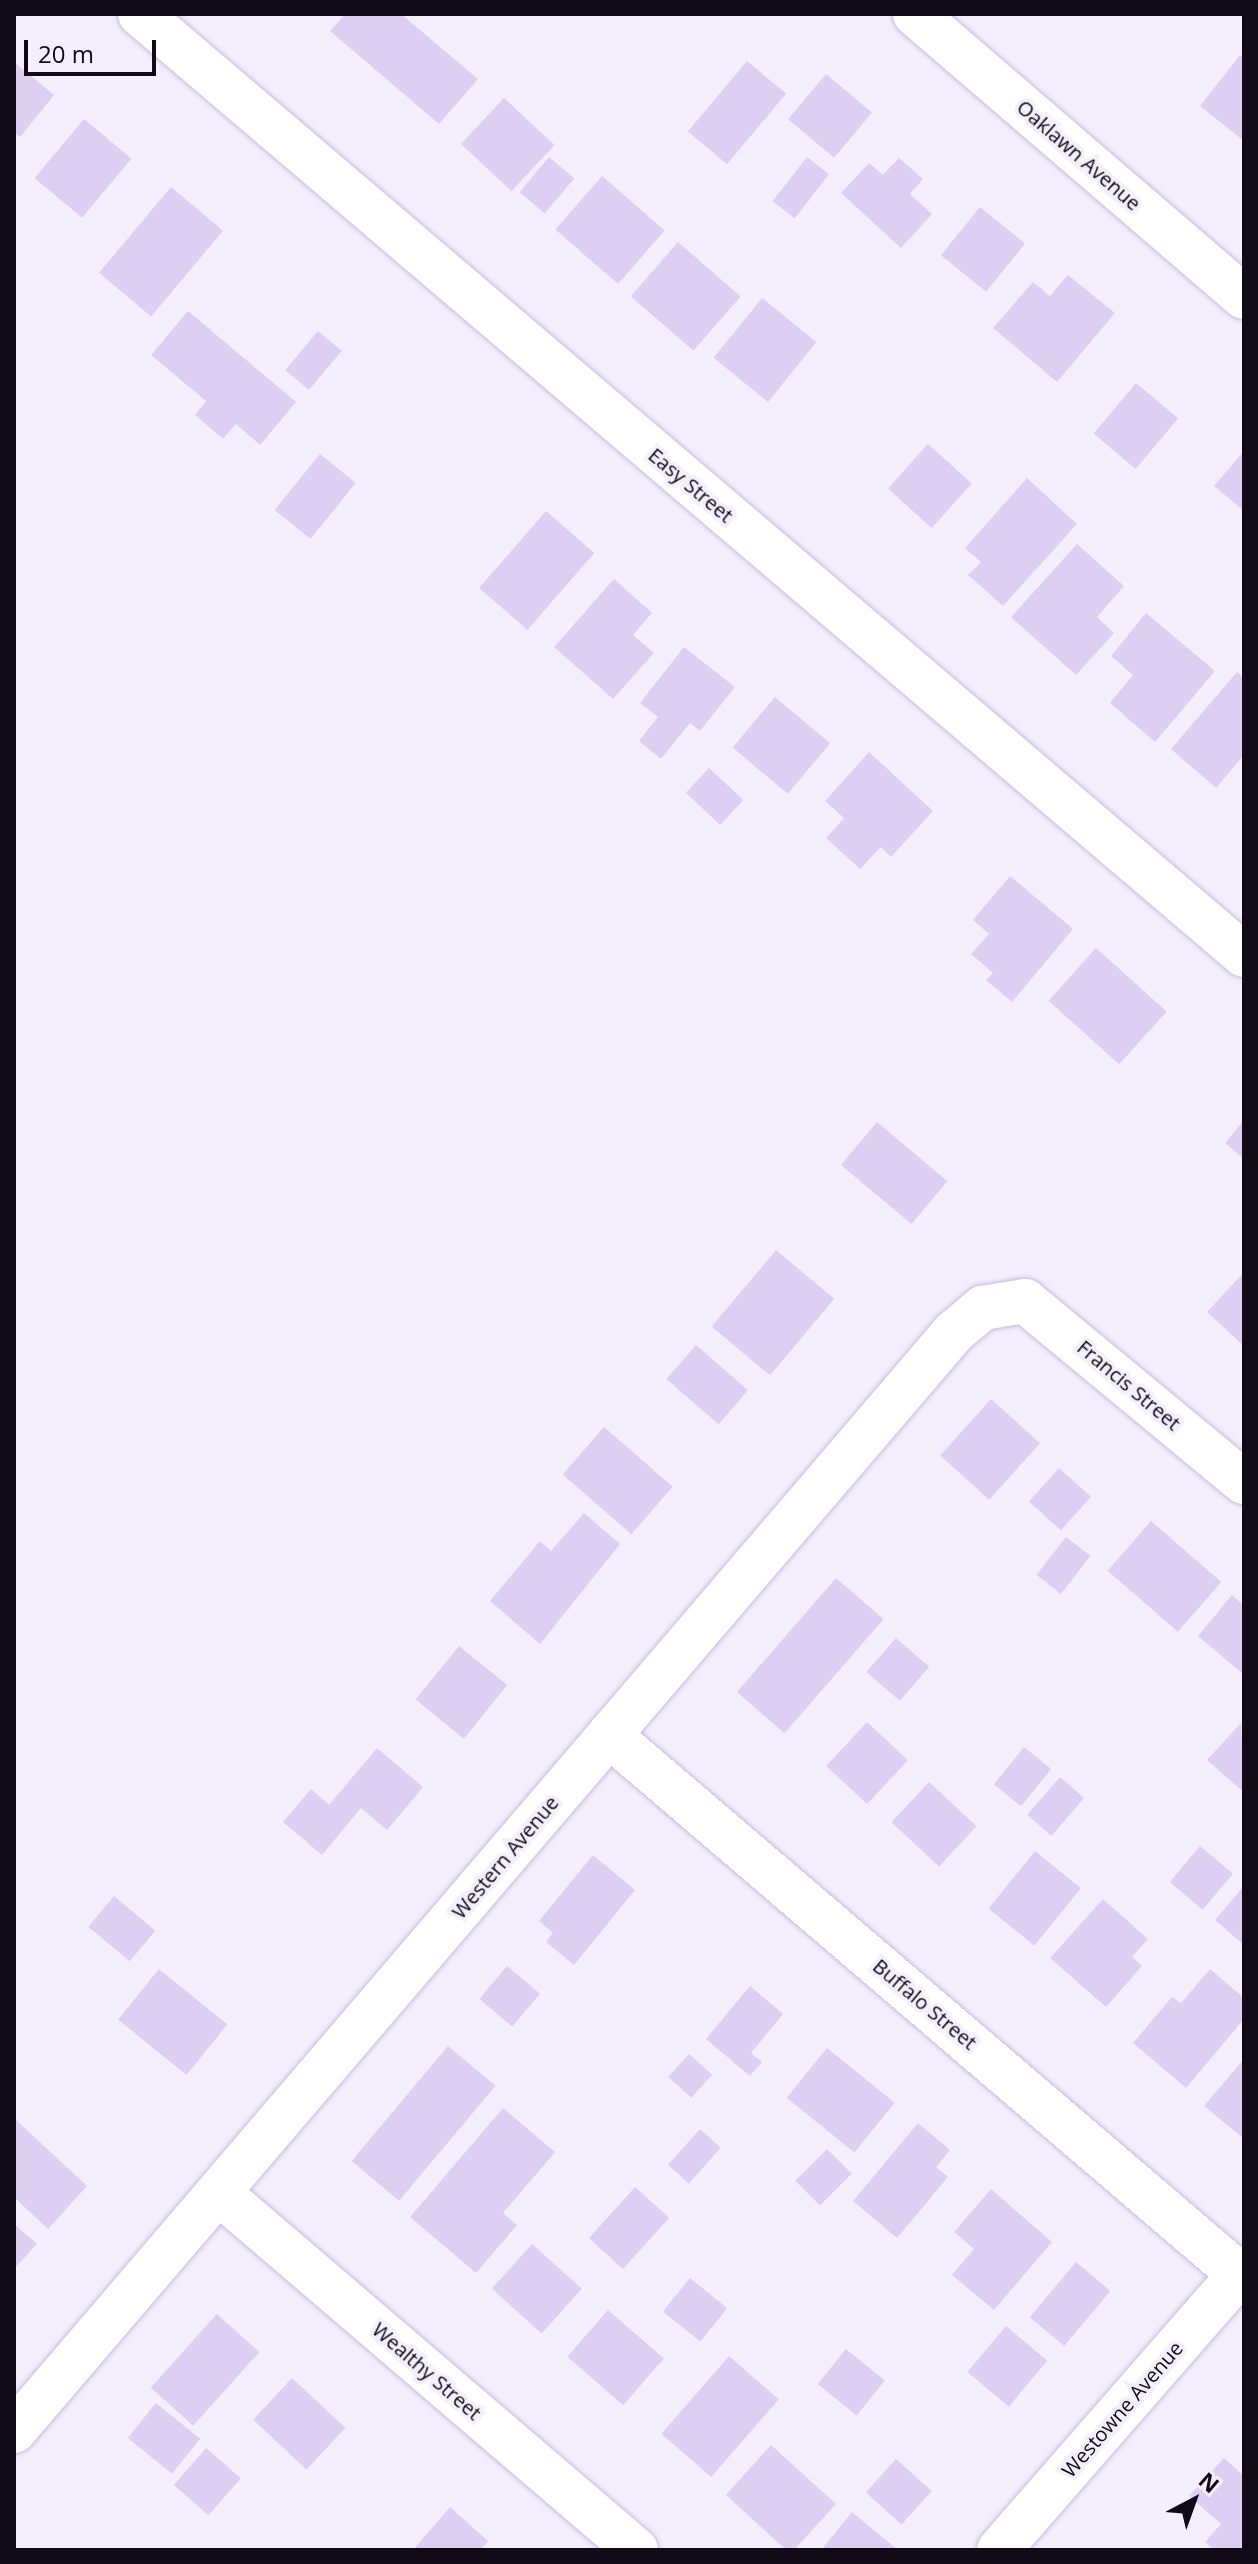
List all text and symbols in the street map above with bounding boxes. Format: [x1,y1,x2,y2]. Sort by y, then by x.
scale bar [28,24,160,74]
text: 20 m [38,37,94,70]
street label: Oaklawn Avenue [1012,95,1146,215]
street label: Easy Street [644,443,738,527]
street label: Francis Street [1073,1335,1185,1435]
street label: Western Avenue [447,1791,563,1923]
street label: Buffalo Street [868,1954,982,2054]
street label: Wealthy Street [368,2317,486,2425]
street label: Westowne Avenue [1056,2336,1188,2482]
north arrow [1154,2460,1234,2540]
text: N [1193,2465,1226,2499]

